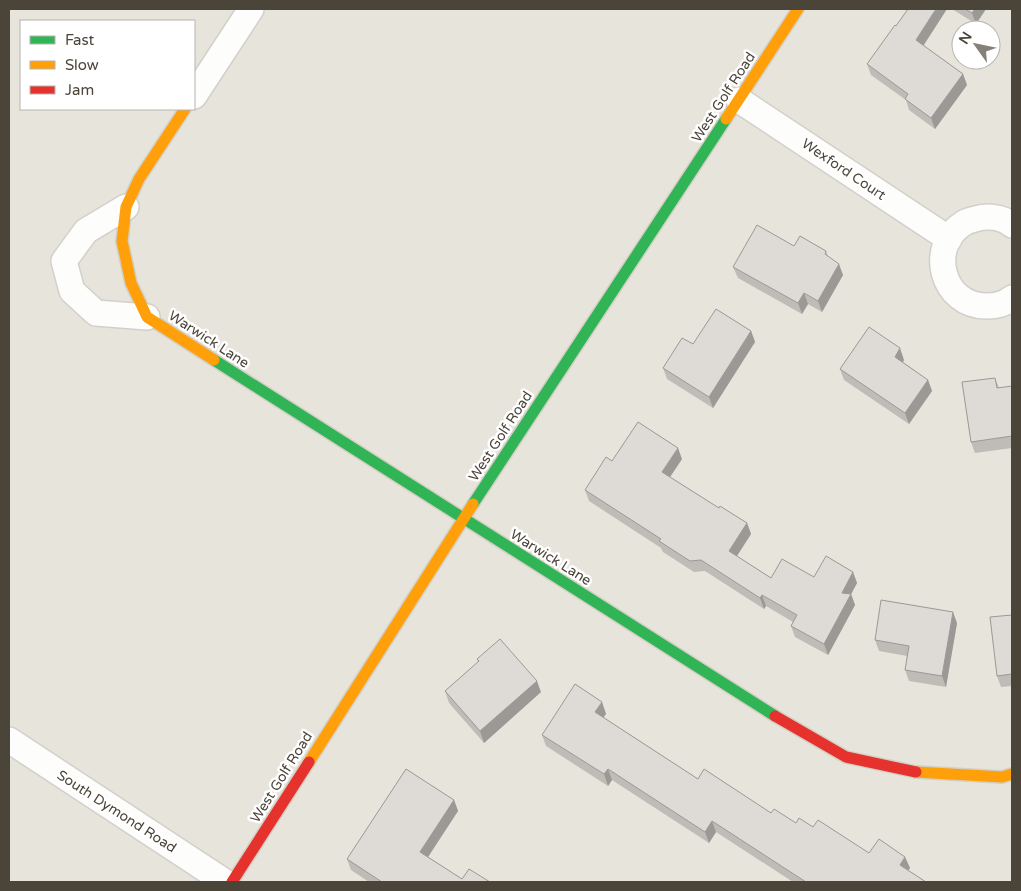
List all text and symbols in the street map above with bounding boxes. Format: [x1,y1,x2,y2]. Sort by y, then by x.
legend [20,20,195,110]
north arrow [951,20,1001,70]
text: N [955,29,976,48]
text: Fast [65,31,95,49]
street label: West Golf Road [688,49,759,145]
text: Slow [65,56,99,74]
text: Jam [65,81,94,99]
street label: Wexford Court [799,135,889,204]
street label: Warwick Lane [165,307,252,372]
street label: West Golf Road [465,388,536,484]
street label: Warwick Lane [507,526,595,589]
street label: West Golf Road [247,729,316,826]
street label: South Dymond Road [54,767,180,856]

